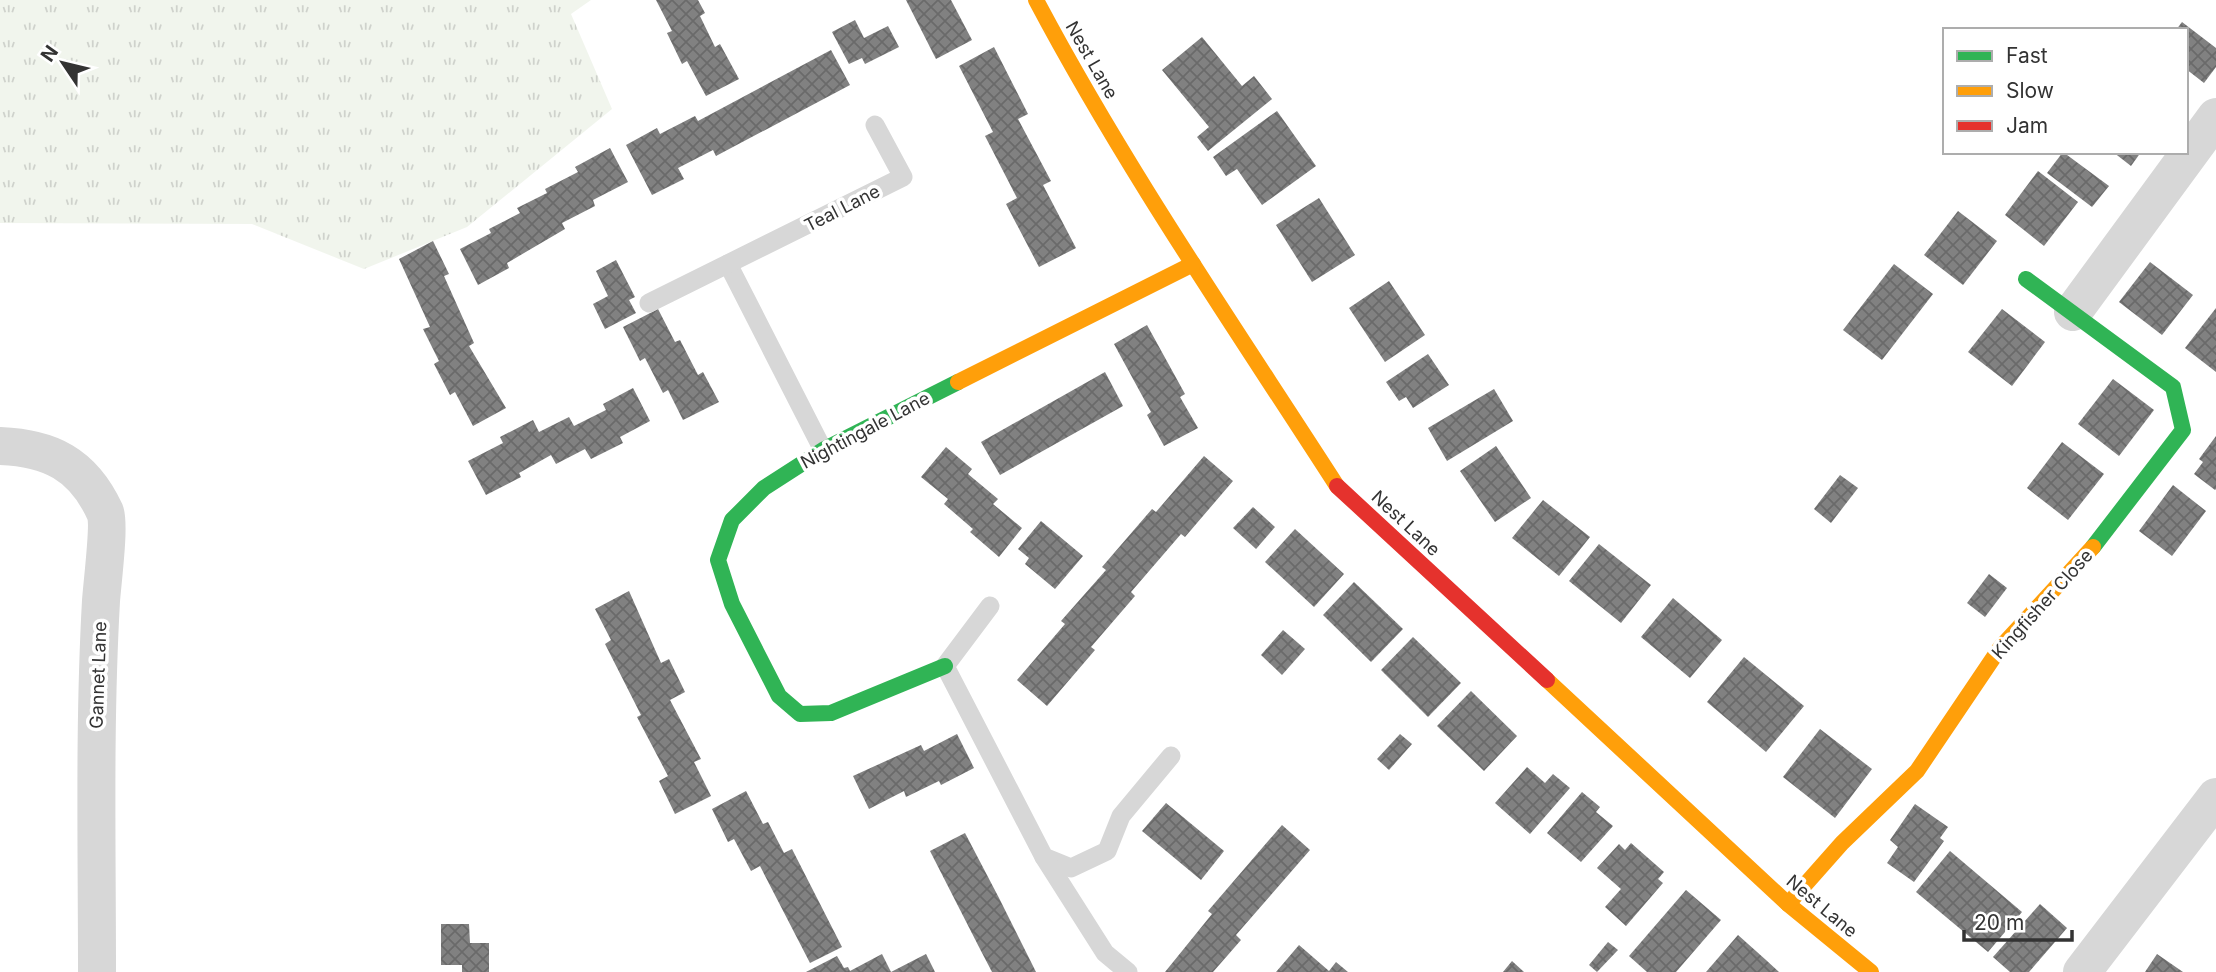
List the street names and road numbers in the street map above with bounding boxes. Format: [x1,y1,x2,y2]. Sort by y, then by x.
street label: Nest Lane [1061,18,1123,102]
street label: Teal Lane [801,180,883,236]
street label: Nightingale Lane [797,387,933,473]
street label: Nest Lane [1367,486,1445,560]
street label: Kingfisher Close [1987,545,2097,663]
street label: Gannet Lane [86,621,110,729]
street label: Nest Lane [1782,870,1862,942]

